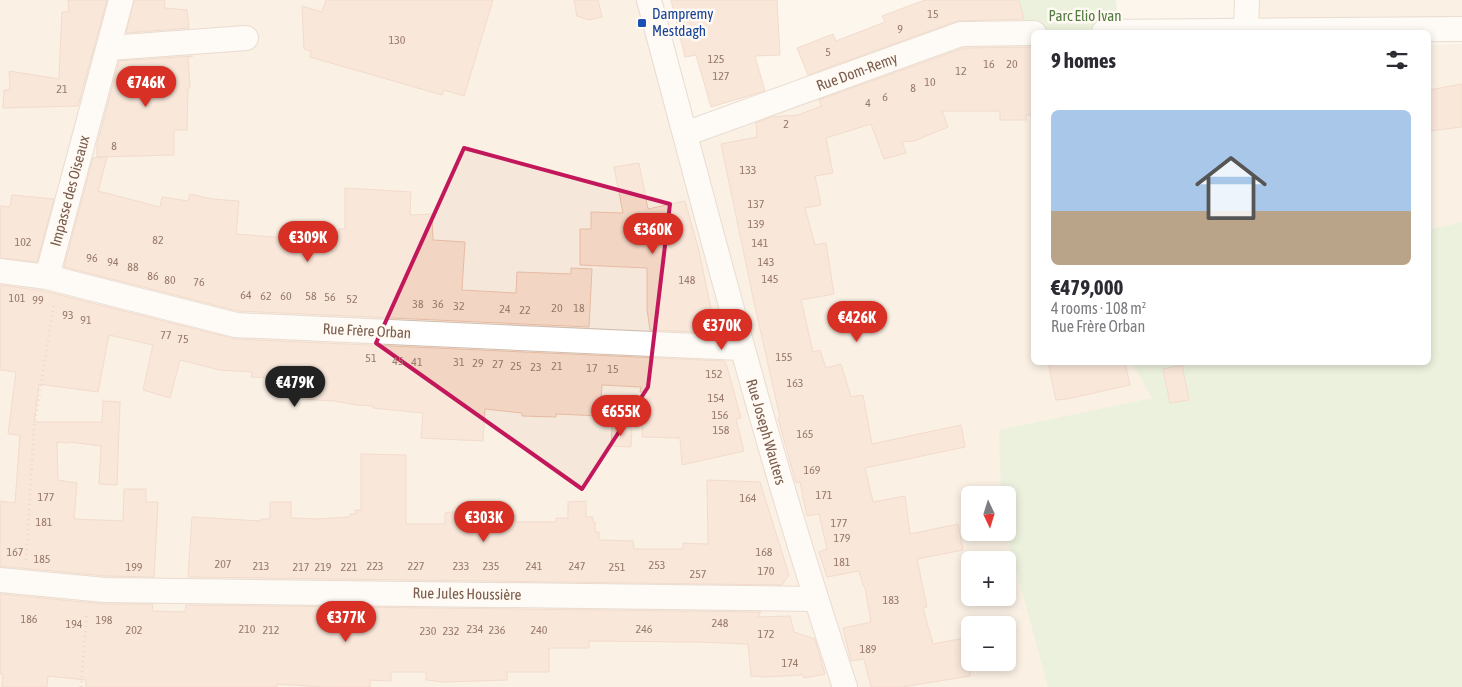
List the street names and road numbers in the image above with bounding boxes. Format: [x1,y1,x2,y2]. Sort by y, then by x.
street label: Rue Dom-Remy [814,49,900,94]
street label: Impasse des Oiseaux [47,134,92,248]
street label: Rue Frère Orban [322,320,412,341]
street label: Rue Joseph Wauters [743,377,790,487]
street label: Rue Jules Houssière [412,584,522,603]

